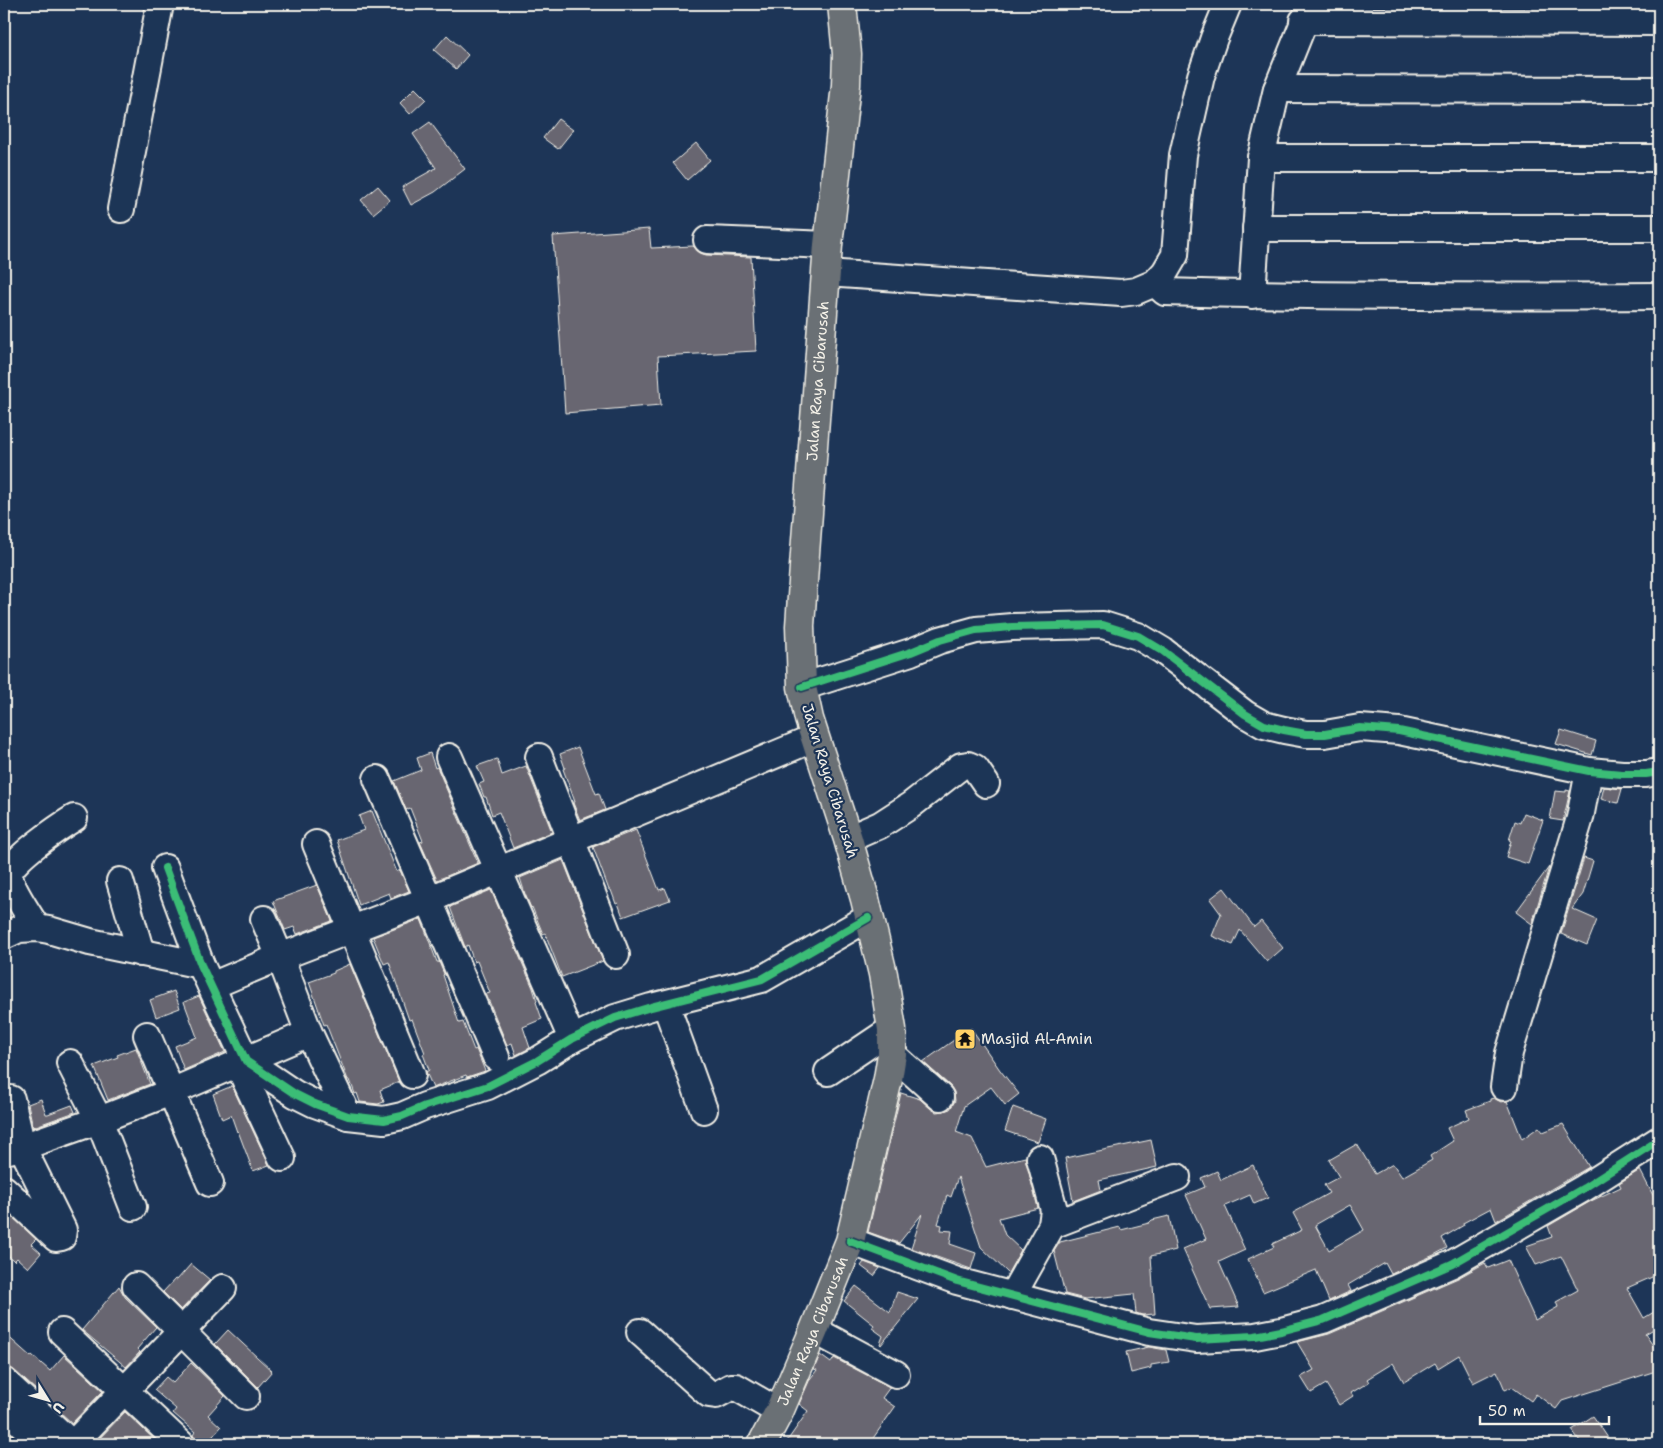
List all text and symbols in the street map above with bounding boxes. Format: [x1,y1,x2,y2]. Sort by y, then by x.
street label: Jalan Raya Cibarusah [802,300,834,462]
street label: Jalan Raya Cibarusah [797,701,863,861]
temple icon: Masjid Al-Amin [953,1027,977,1051]
place label: Masjid Al-Amin [981,1029,1092,1049]
street label: Jalan Raya Cibarusah [773,1253,853,1409]
north arrow [22,1376,72,1426]
scale bar [1480,1393,1609,1425]
text: U [48,1399,68,1417]
text: 50 m [1488,1401,1526,1421]

